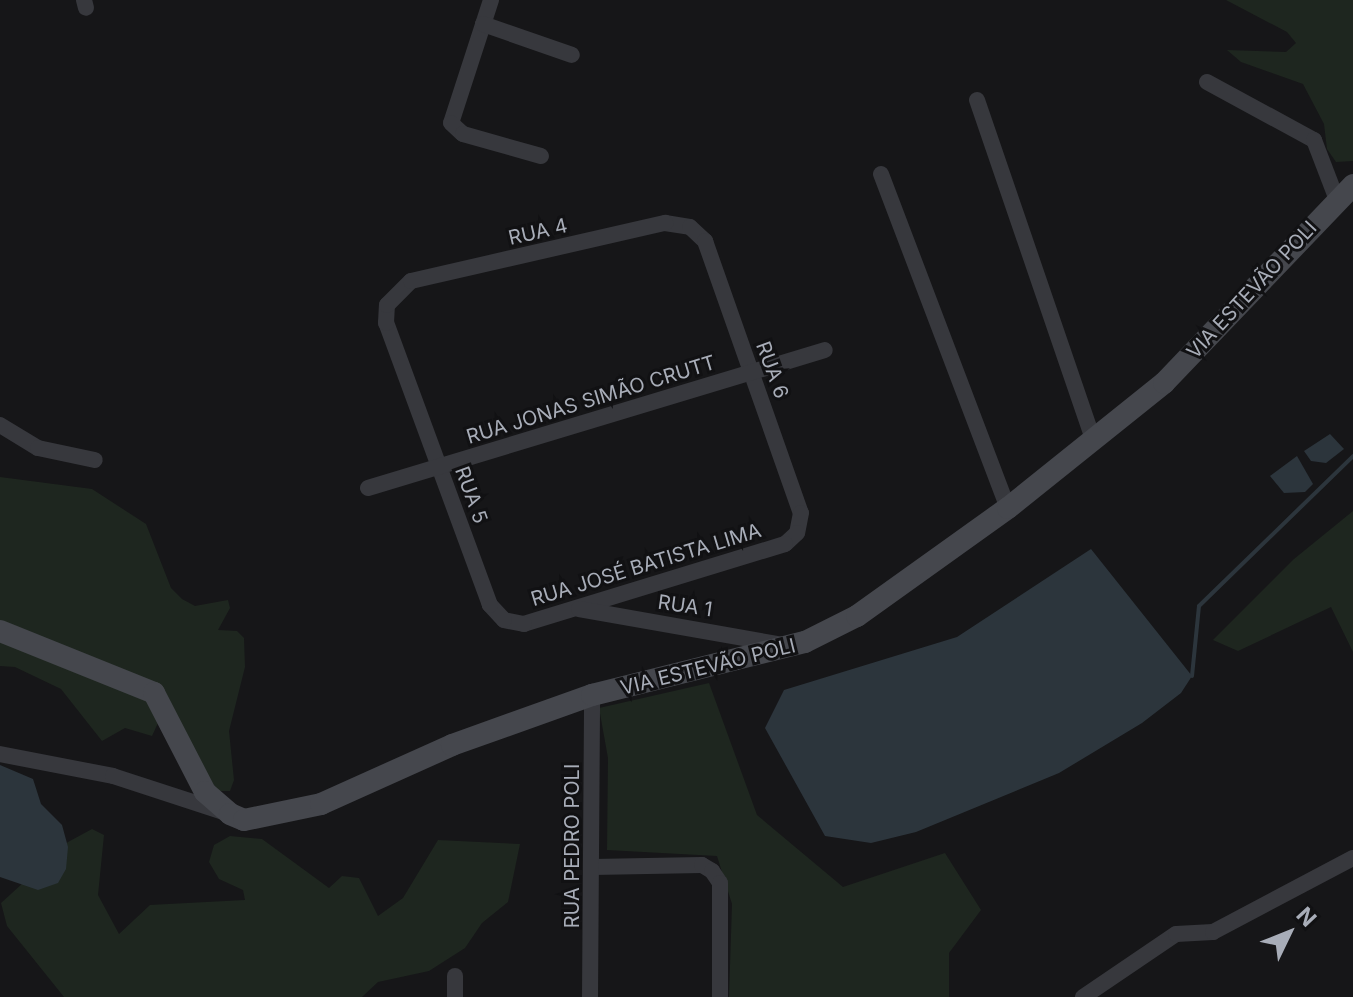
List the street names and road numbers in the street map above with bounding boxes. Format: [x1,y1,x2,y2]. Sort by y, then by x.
street label: RUA 4 [506,214,570,250]
street label: VIA ESTEVÃO POLI [1182,216,1322,364]
street label: RUA 6 [751,338,793,402]
street label: RUA JONAS SIMÃO CRUTT [464,351,718,449]
street label: RUA 5 [450,463,492,527]
street label: RUA JOSÉ BATISTA LIMA [528,519,764,611]
street label: RUA 1 [656,590,714,622]
street label: VIA ESTEVÃO POLI [618,634,798,700]
street label: RUA PEDRO POLI [560,764,584,928]

